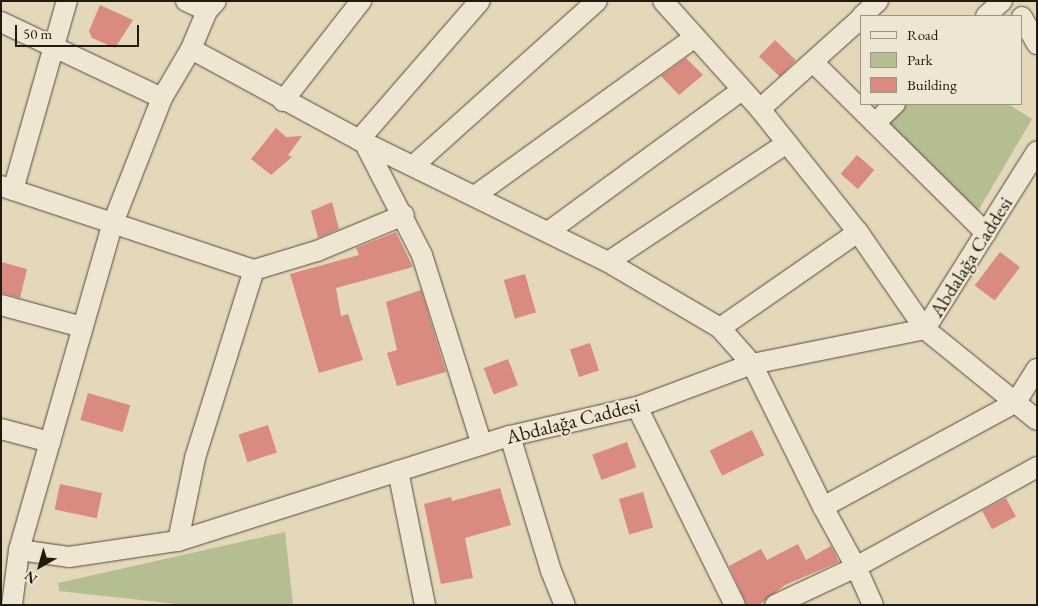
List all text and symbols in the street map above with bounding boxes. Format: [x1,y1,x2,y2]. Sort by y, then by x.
scale bar [18,15,141,47]
legend [860,15,1023,105]
text: 50 m [23,24,52,43]
text: Road [907,25,938,44]
text: Park [907,50,933,69]
text: Building [907,75,957,94]
street label: Abdalağa Caddesi [924,192,1018,322]
street label: Abdalağa Caddesi [503,393,643,449]
north arrow [15,541,65,591]
text: N [21,567,41,588]

